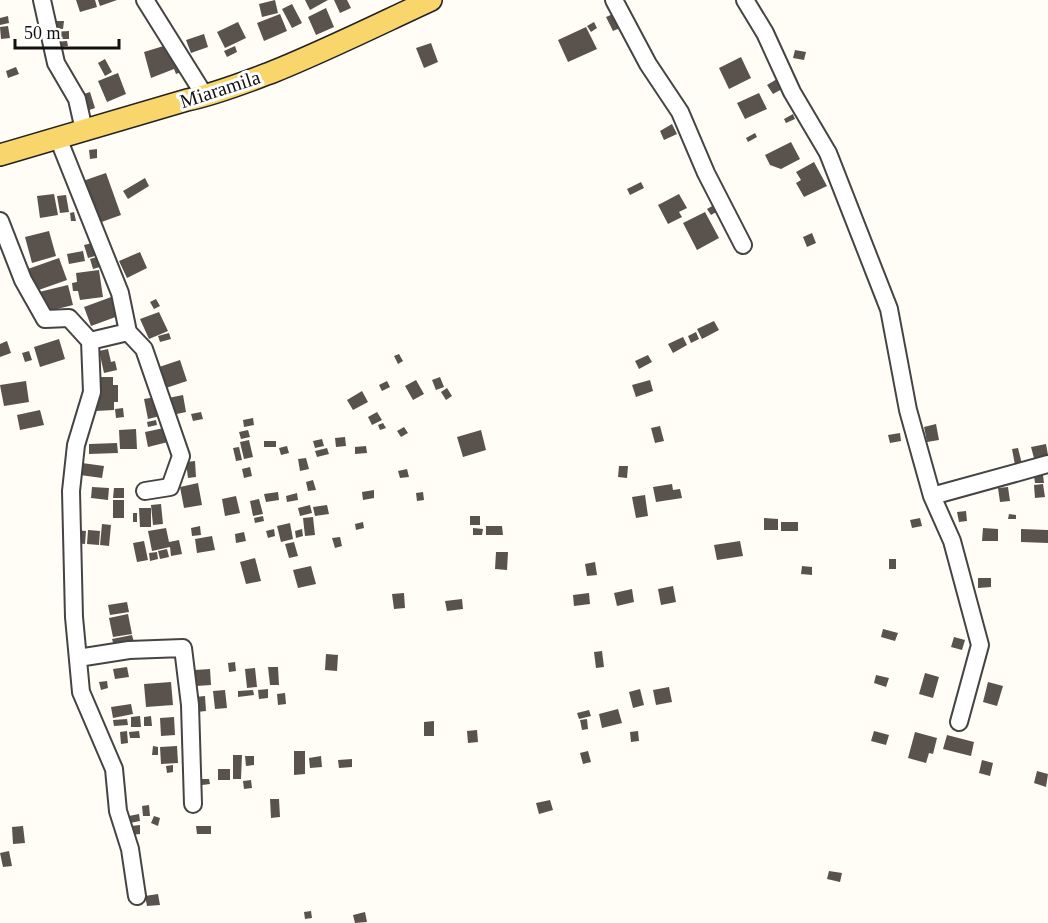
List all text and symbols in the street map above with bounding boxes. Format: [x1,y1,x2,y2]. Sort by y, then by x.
scale bar [15,12,118,50]
text: 50 m [24,23,61,43]
street label: Miaramila [177,66,263,112]

